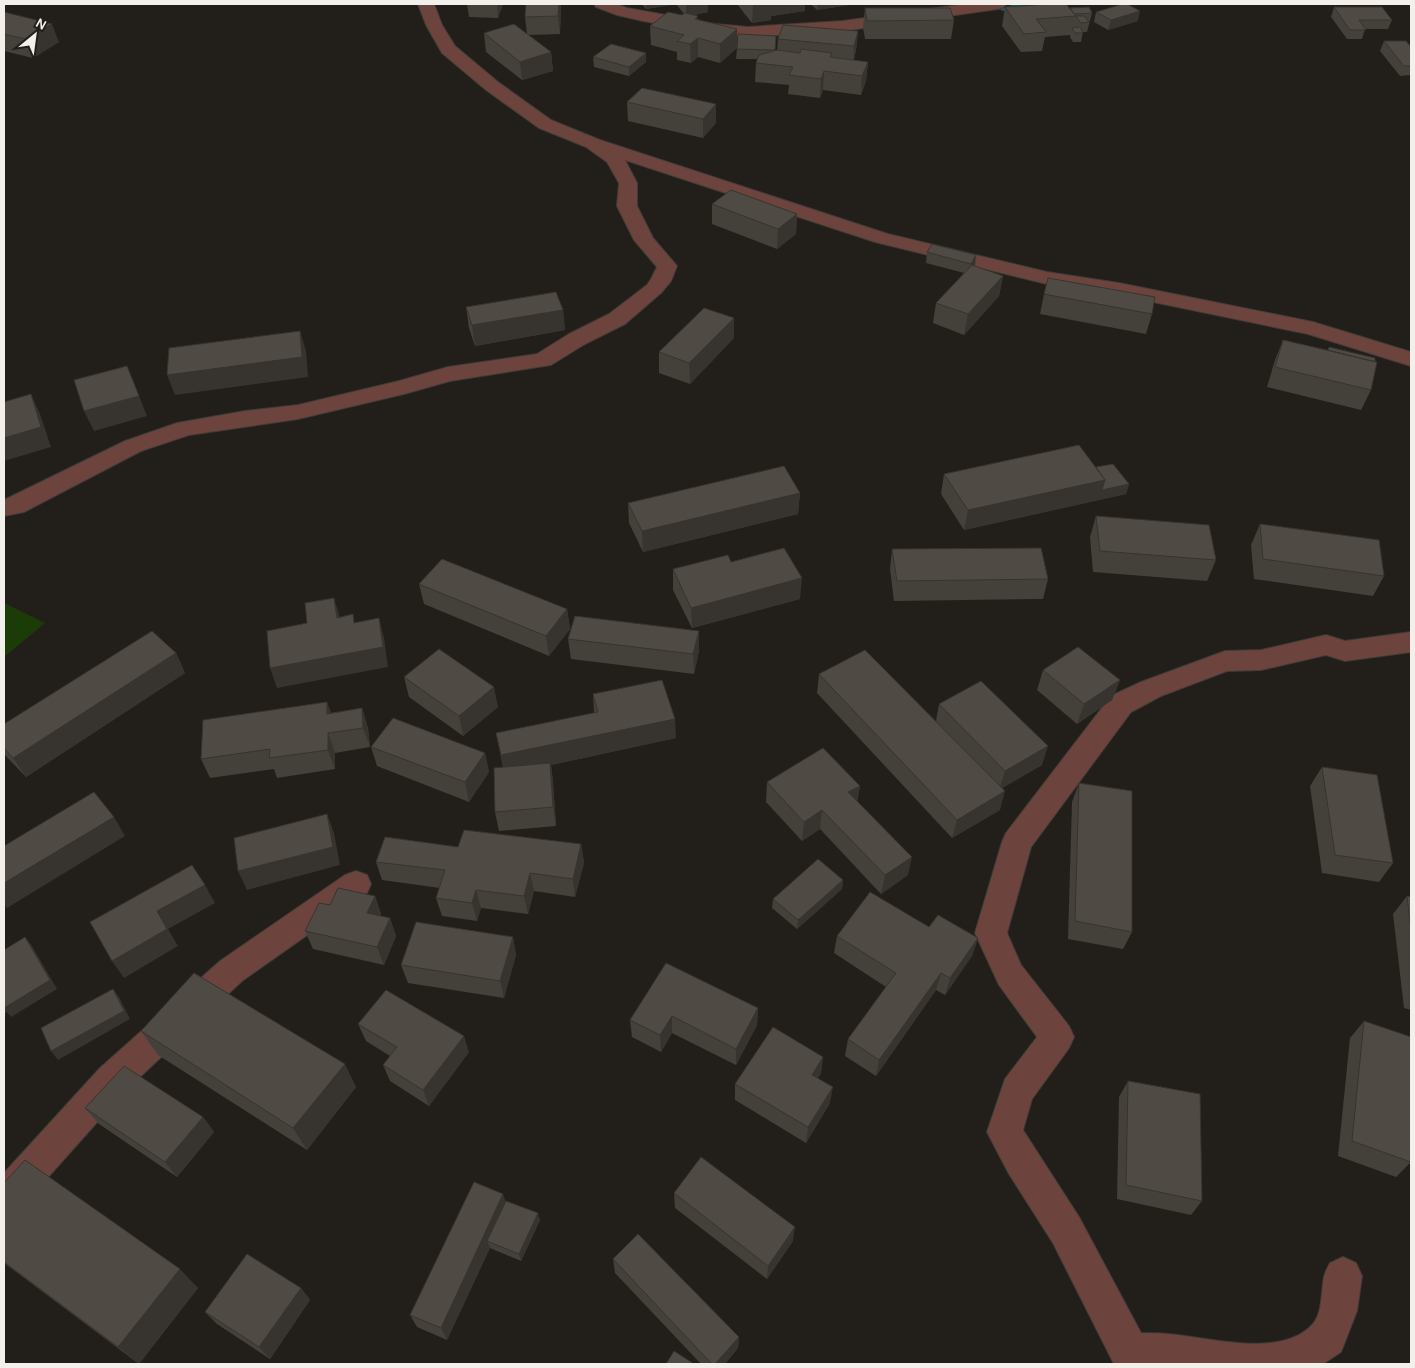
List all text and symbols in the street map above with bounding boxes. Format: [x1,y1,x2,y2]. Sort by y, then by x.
north arrow [10,10,60,60]
text: N [33,14,50,34]

